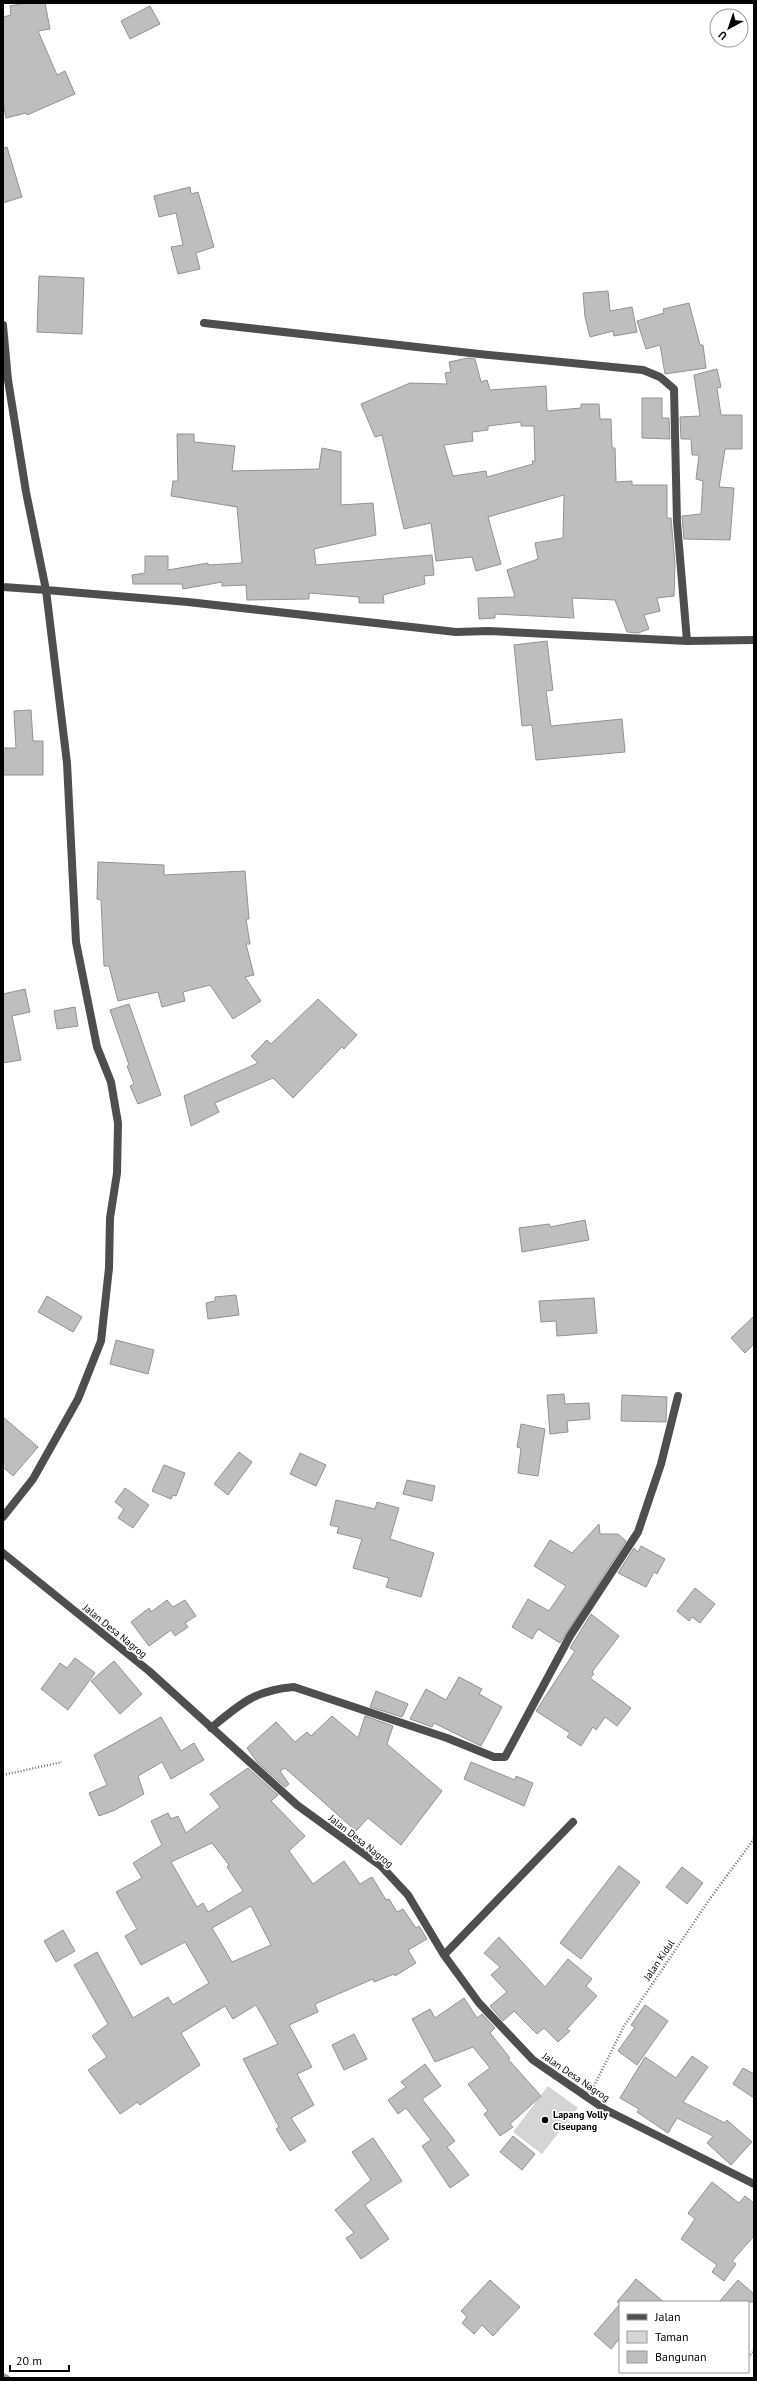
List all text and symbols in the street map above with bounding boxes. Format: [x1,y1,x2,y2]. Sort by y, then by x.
north arrow [709,8,749,48]
text: U [715,28,730,43]
street label: Jalan Desa Nagrog [80,1601,150,1661]
street label: Jalan Desa Nagrog [325,1811,396,1870]
street label: Jalan Kidul [640,1937,677,1984]
street label: Jalan Desa Nagrog [539,2049,612,2104]
place label: Lapang Volly Ciseupang [553,2108,608,2133]
marker: Lapang Volly Ciseupang [540,2115,550,2125]
legend [619,2301,749,2373]
text: Jalan [654,2309,680,2324]
text: Taman [655,2329,689,2344]
scale bar [10,2347,69,2373]
text: Bangunan [655,2349,707,2364]
text: 20 m [16,2353,42,2368]

